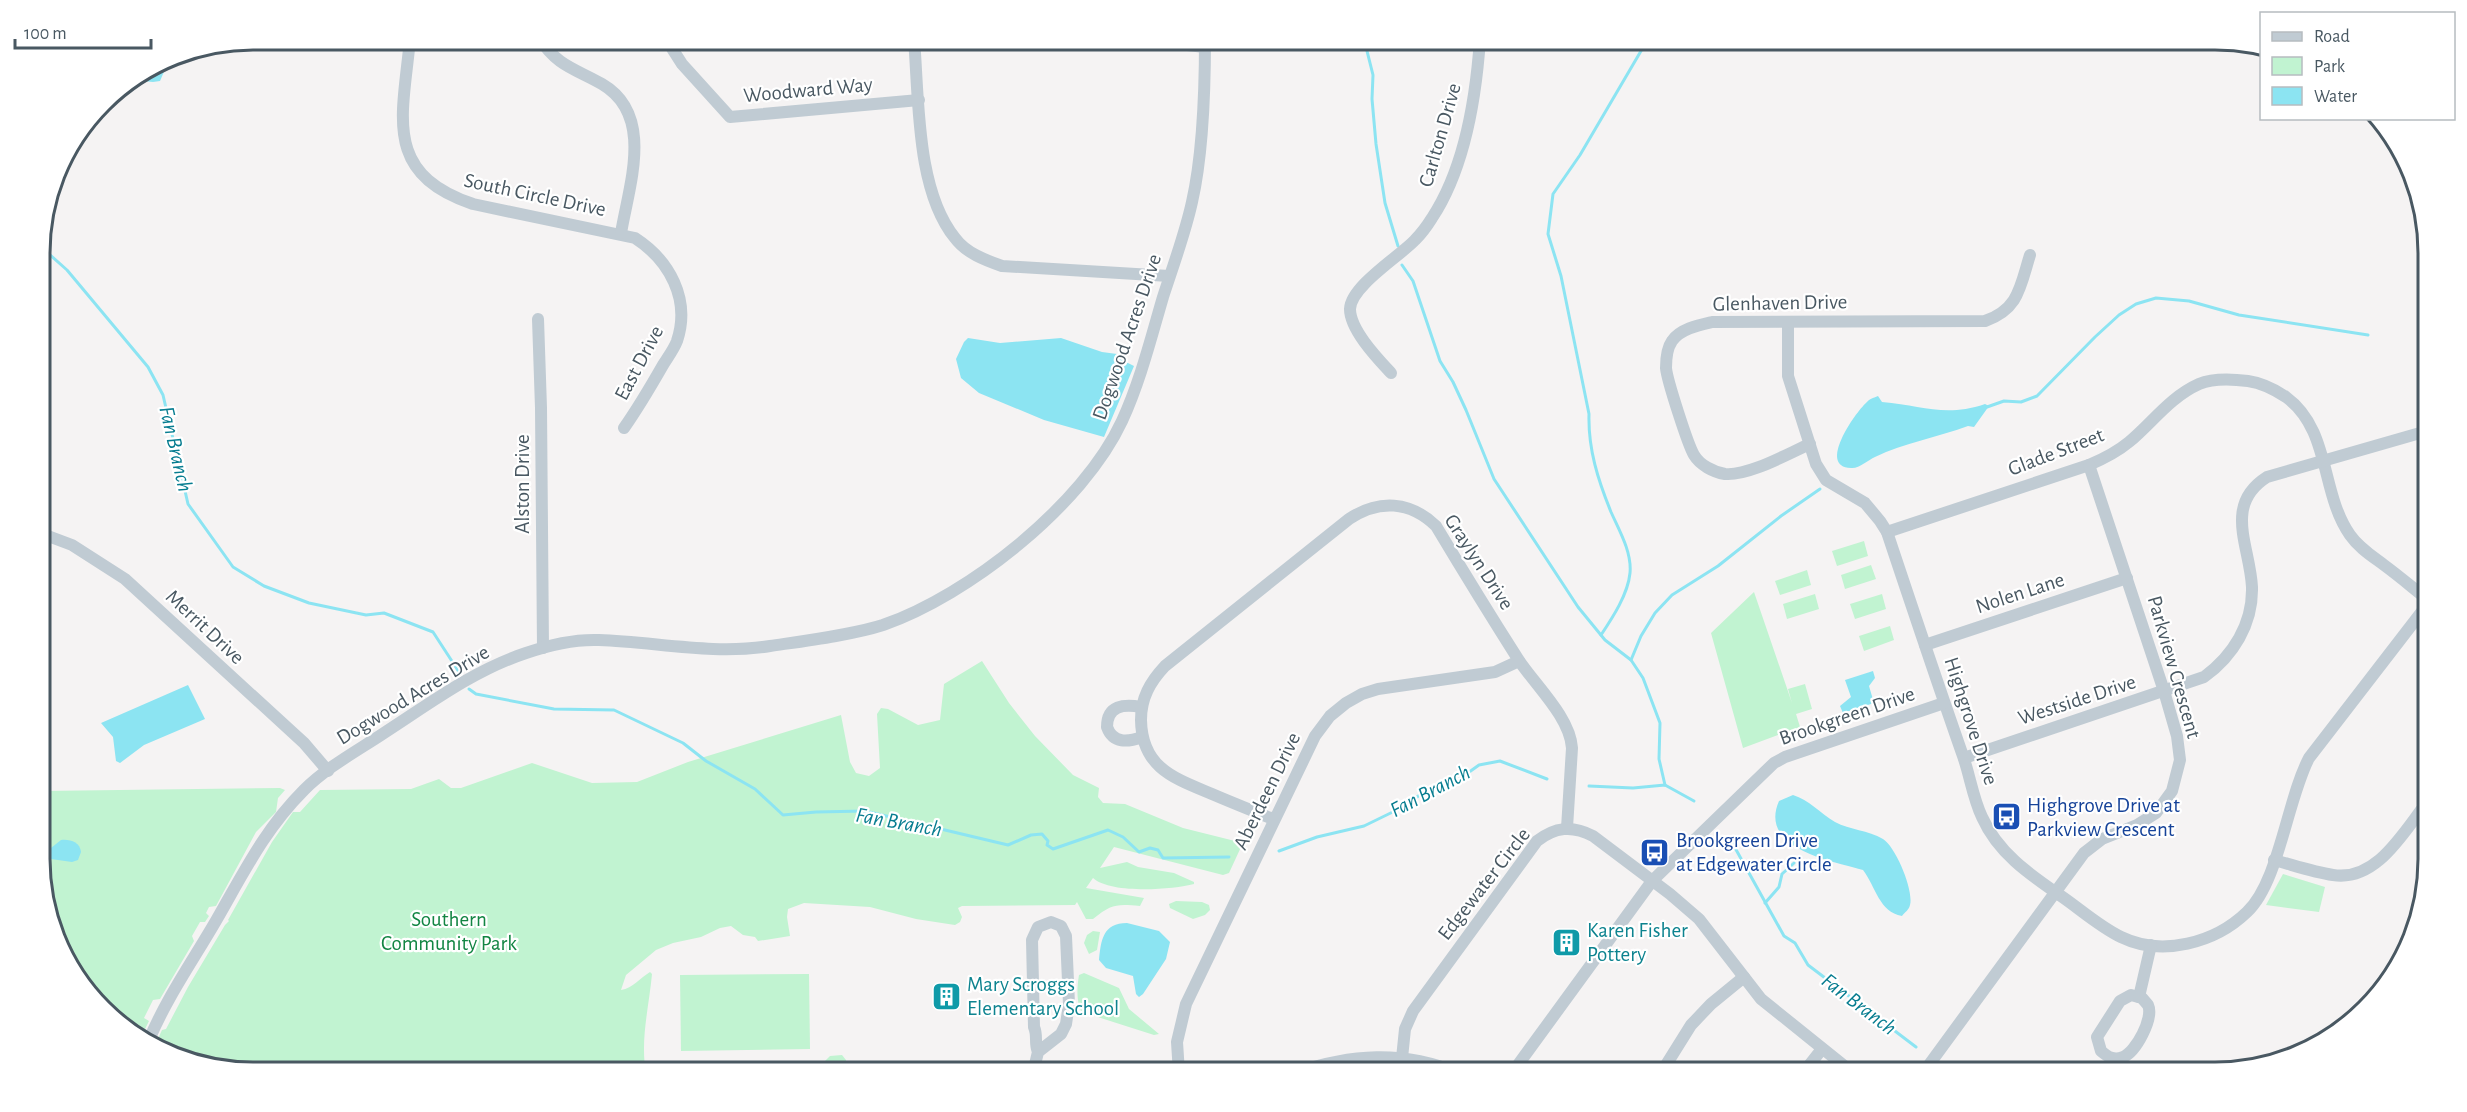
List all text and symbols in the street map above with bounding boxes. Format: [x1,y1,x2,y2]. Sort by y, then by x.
scale bar [15,12,152,50]
legend [2260,12,2455,120]
text: 100 m [24,25,67,43]
text: Road [2314,28,2350,46]
text: Park [2314,58,2346,76]
street label: Woodward Way [742,74,874,106]
street label: Carlton Drive [1415,81,1465,189]
text: Water [2314,88,2357,106]
street label: South Circle Drive [462,170,608,220]
street label: Dogwood Acres Drive [1089,251,1165,423]
street label: Glenhaven Drive [1712,291,1848,315]
street label: East Drive [611,322,667,404]
water label: Fan Branch [155,404,197,494]
street label: Glade Street [2005,424,2107,480]
street label: Alston Drive [512,434,533,534]
street label: Graylyn Drive [1440,510,1518,614]
street label: Nolen Lane [1973,569,2067,617]
street label: Merrit Drive [162,586,248,668]
street label: Parkview Crescent [2144,593,2205,741]
street label: Dogwood Acres Drive [333,641,493,749]
street label: Highgrove Drive [1940,655,2002,787]
street label: Westside Drive [2015,671,2139,729]
street label: Brookgreen Drive [1776,683,1918,749]
street label: Aberdeen Drive [1230,729,1304,853]
water label: Fan Branch [1386,761,1474,821]
place label: Highgrove Drive at Parkview Crescent [2027,795,2180,840]
bus stop icon: Highgrove Drive at Parkview Crescent [1990,801,2022,833]
water label: Fan Branch [854,804,944,840]
street label: Edgewater Circle [1434,824,1534,944]
place label: Brookgreen Drive at Edgewater Circle [1676,830,1832,875]
bus stop icon: Brookgreen Drive at Edgewater Circle [1639,836,1671,868]
park label: Southern Community Park [381,909,517,954]
place label: Karen Fisher Pottery [1587,920,1688,965]
building icon: Karen Fisher Pottery [1550,926,1582,958]
water label: Fan Branch [1818,969,1900,1039]
place label: Mary Scroggs Elementary School [967,974,1119,1019]
building icon: Mary Scroggs Elementary School [930,980,962,1012]

